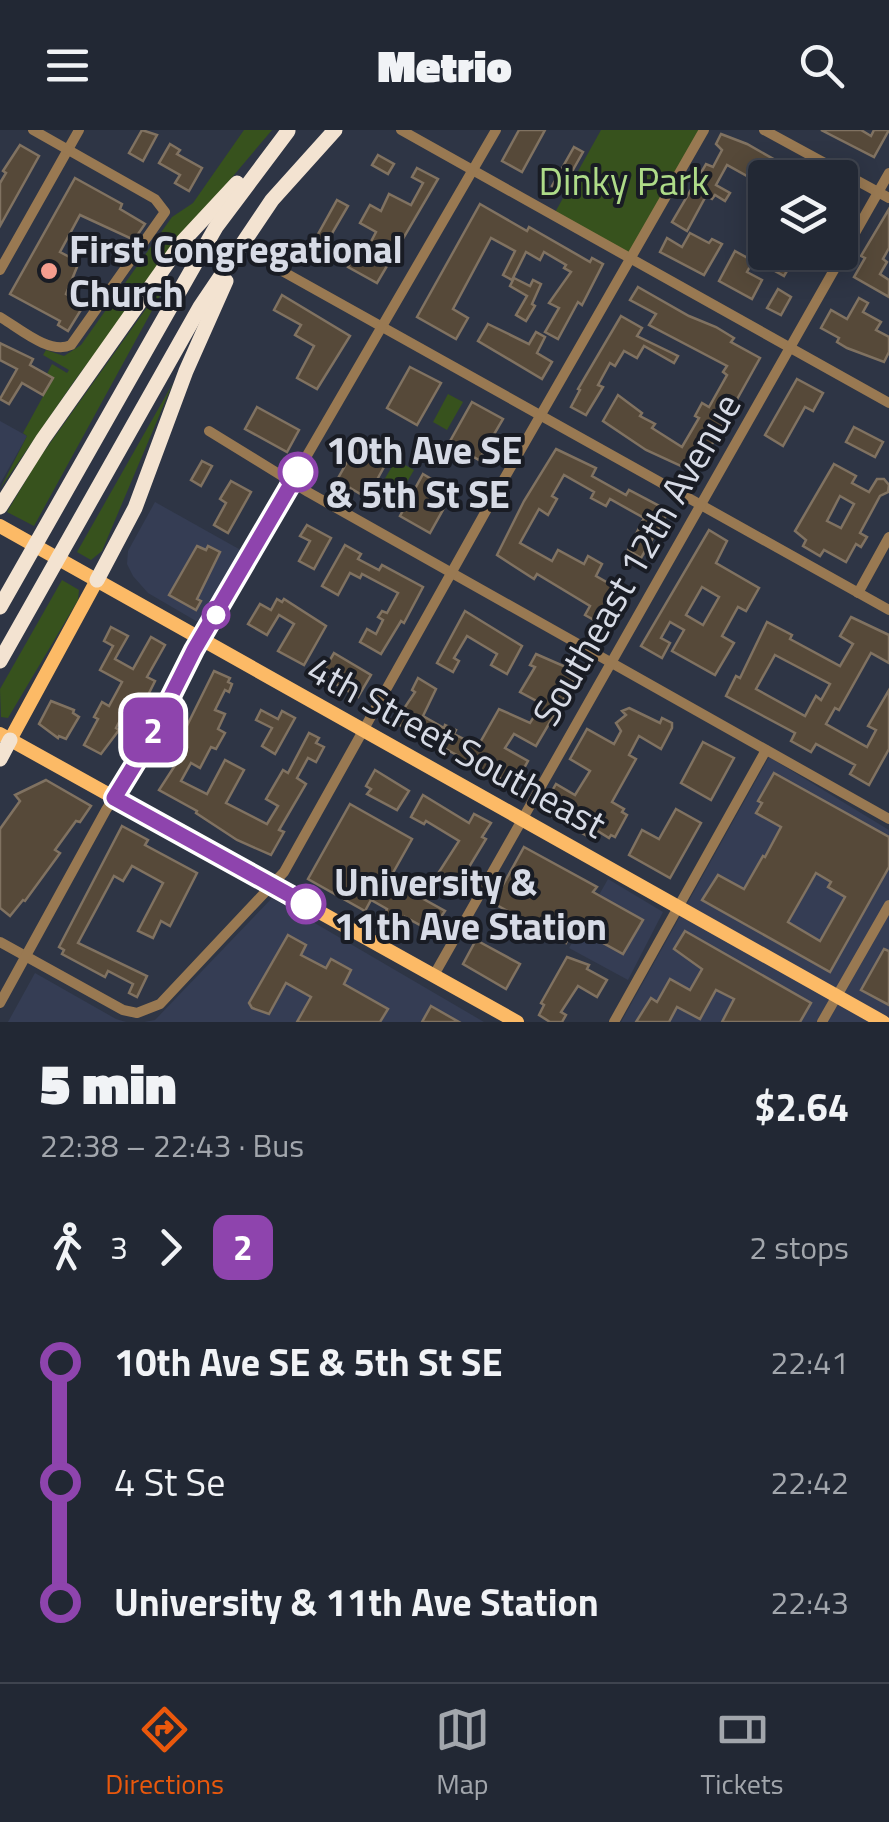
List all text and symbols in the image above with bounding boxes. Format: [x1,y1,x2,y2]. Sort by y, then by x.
text: Metrio [377,31,512,99]
icon: menu [40,38,95,93]
icon: search [794,38,849,93]
park label: Dinky Park [539,152,709,210]
map controls [748,160,858,270]
button: layers [748,160,858,270]
place label: First Congregational Church [69,220,403,322]
marker: First Congregational Church [38,260,60,282]
street label: Southeast 12th Avenue [517,382,755,736]
place label: 10th Ave SE & 5th St SE [326,421,522,523]
marker: 10th Ave SE & 5th St SE [279,453,317,491]
unlabelled marker [203,602,229,628]
street label: 4th Street Southeast [297,640,617,852]
line badge: 2 [120,698,186,762]
text: 2 [143,703,163,757]
place label: University & 11th Ave Station [334,853,607,955]
marker: University & 11th Ave Station [287,885,325,923]
text: 5 min [40,1042,177,1125]
text: $2.64 [754,1078,849,1136]
text: 22:38 – 22:43 · Bus [40,1121,304,1169]
icon: walk [40,1220,95,1275]
icon: forward [143,1220,198,1275]
text: 2 [233,1220,253,1274]
text: 3 [110,1223,128,1271]
text: 2 stops [749,1223,849,1271]
text: 10th Ave SE & 5th St SE [114,1333,502,1391]
text: 22:41 [770,1338,849,1386]
text: 4 St Se [114,1453,225,1511]
text: 22:42 [770,1458,849,1506]
text: University & 11th Ave Station [114,1573,599,1631]
text: 22:43 [770,1578,849,1626]
tab: Directions [105,1702,224,1805]
tab: Map [435,1702,490,1805]
tab: Tickets [701,1702,784,1805]

